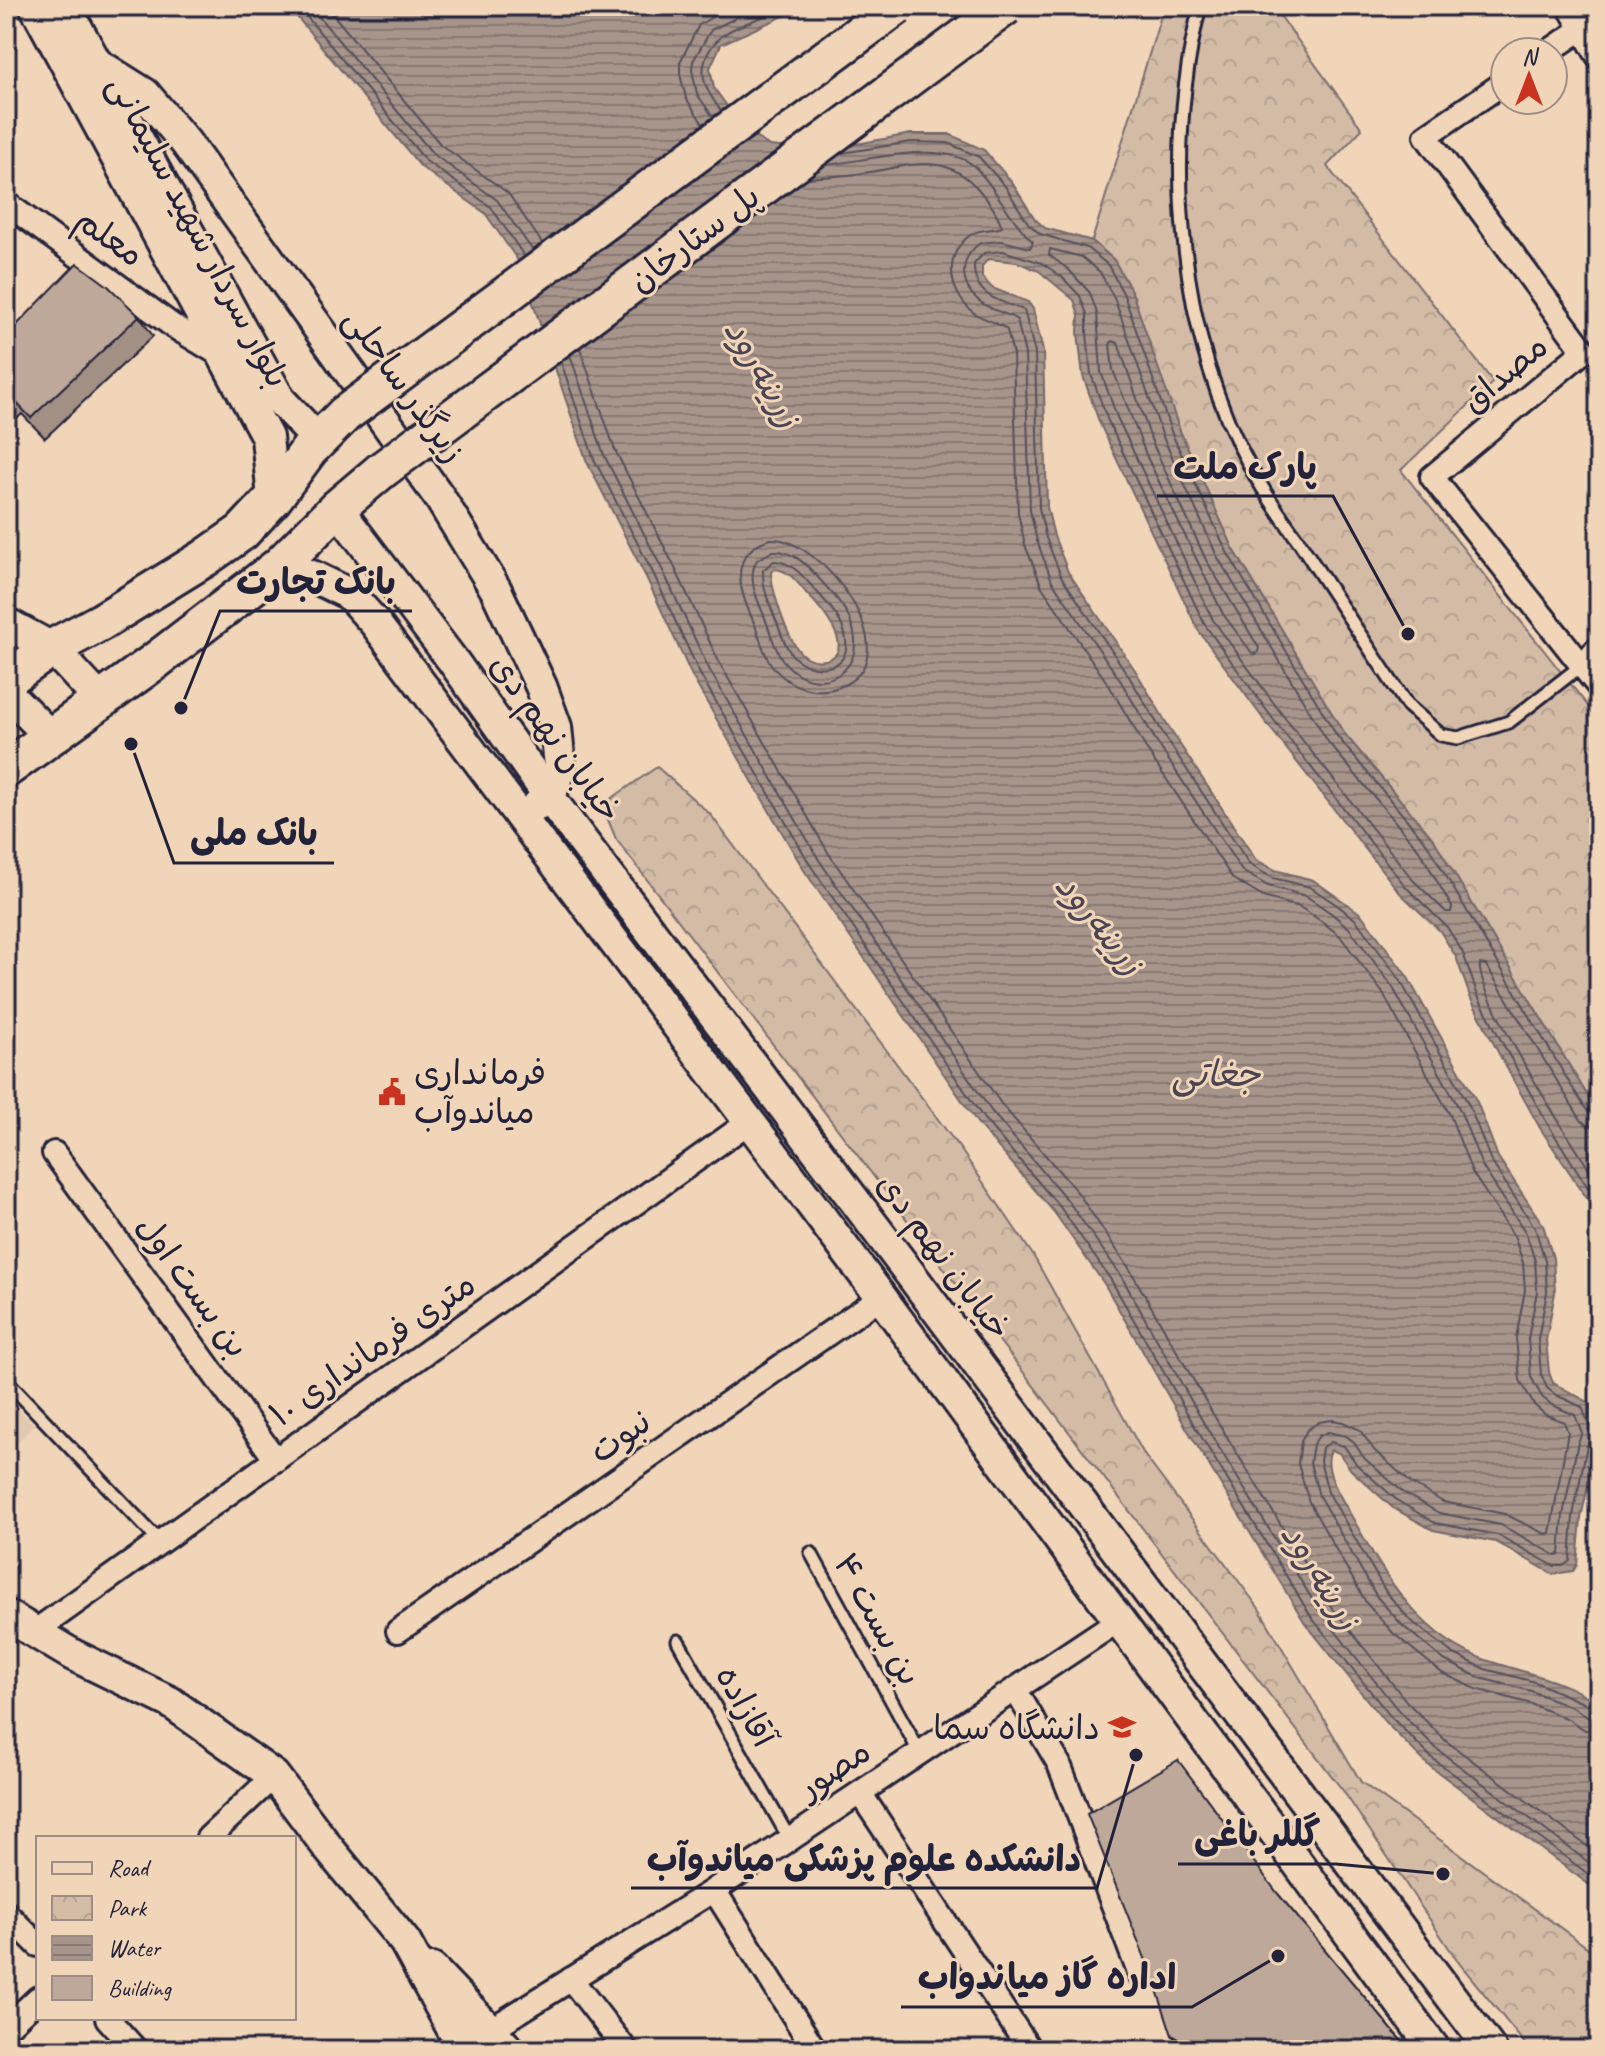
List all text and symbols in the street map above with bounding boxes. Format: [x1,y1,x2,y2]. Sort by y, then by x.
north arrow [1489,36,1569,116]
text: N [1522,43,1539,71]
street label: بلوار سردار شهید سلیمانی [98,67,300,395]
street label: پل ستارخان [620,175,768,301]
street label: معلم [65,198,153,280]
street label: زیرگذر ساحلی [334,299,476,471]
water label: زرینه‌رود [714,311,813,437]
street label: مصداق [1452,324,1556,422]
callout: پارک ملت [1157,436,1333,496]
text: پارک ملت [1173,444,1317,490]
callout: بانک تجارت [220,551,412,611]
text: بانک تجارت [236,559,396,605]
street label: خیابان نهم دی [477,645,632,833]
callout: بانک ملی [174,803,334,863]
text: بانک ملی [190,810,318,856]
water label: زرینه‌رود [1045,864,1156,985]
place label: فرمانداری میاندوآب [414,1051,546,1133]
water label: جغاتی [1172,1051,1262,1097]
public building icon: فرمانداری میاندوآب [377,1077,407,1107]
street label: خیابان نهم دی [864,1164,1021,1351]
street label: بن بست اول [127,1206,259,1366]
street label: ۱۰ متری فرمانداری [261,1262,483,1436]
street label: نبوت [581,1400,659,1472]
water label: زرینه‌رود [1270,1514,1372,1639]
street label: بن بست ۴ [824,1545,932,1693]
street label: آقازاده [706,1658,787,1756]
place label: دانشگاه سما [933,1706,1100,1749]
school or university icon: دانشگاه سما [1107,1712,1137,1742]
street label: مصور [787,1729,879,1810]
callout: گللر باغی [1178,1804,1336,1864]
text: گللر باغی [1194,1811,1320,1857]
callout: دانشکده علوم پزشکی میاندوآب [631,1828,1097,1888]
legend [36,1836,296,2020]
text: دانشکده علوم پزشکی میاندوآب [647,1836,1081,1886]
text: Road [108,1853,152,1883]
text: Park [108,1893,148,1923]
text: Water [108,1933,163,1963]
callout: اداره گاز میاندواب [901,1947,1192,2007]
text: اداره گاز میاندواب [918,1954,1176,2000]
text: Building [108,1973,173,2003]

